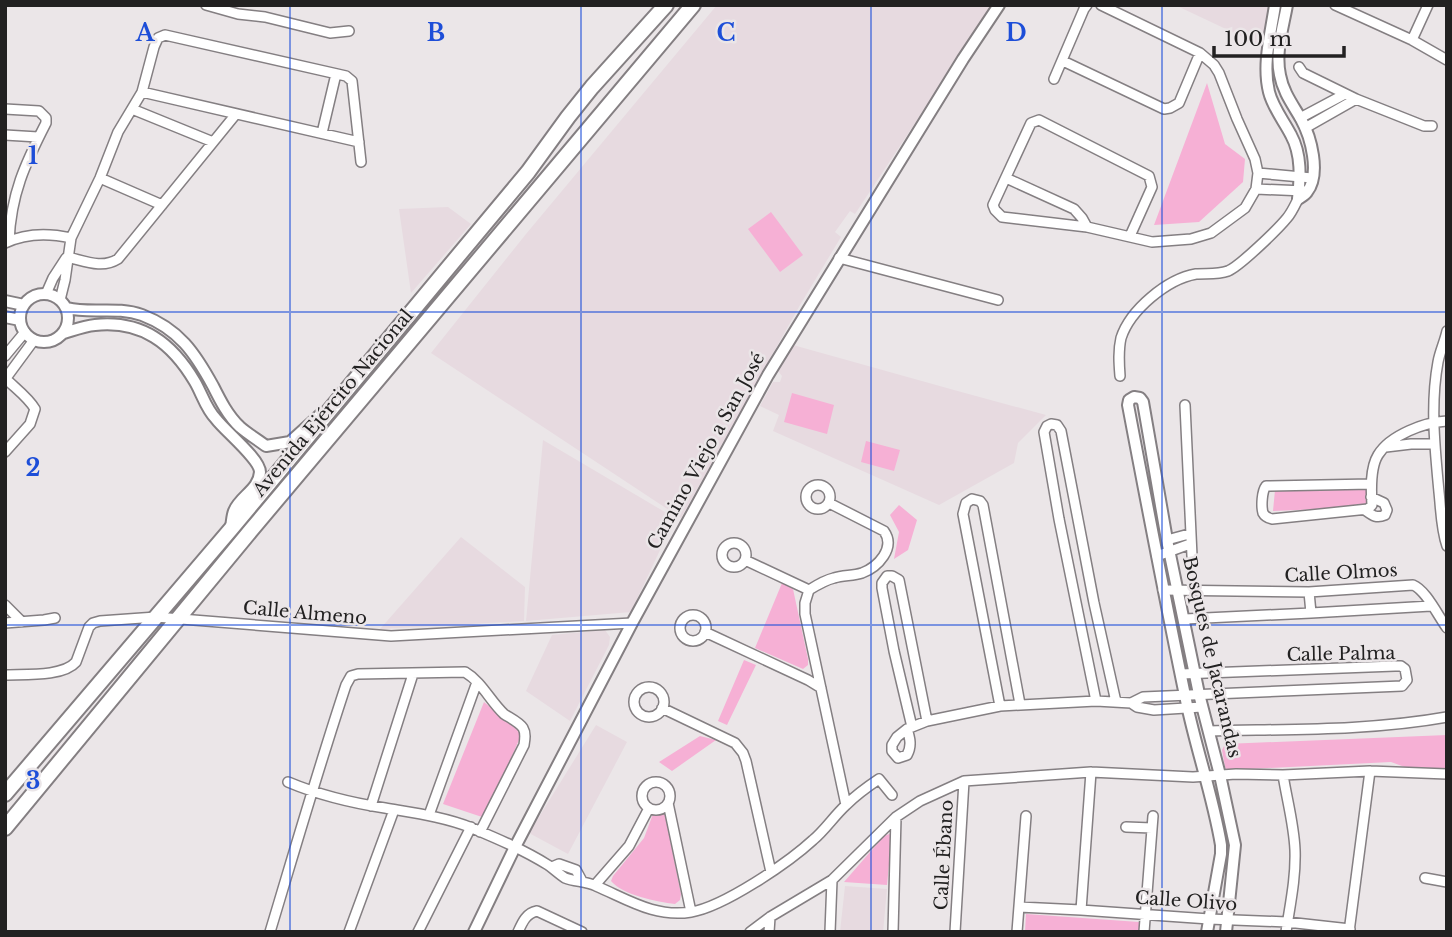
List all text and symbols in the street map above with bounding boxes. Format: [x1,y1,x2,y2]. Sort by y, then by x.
scale bar [1214,14,1344,58]
text: A [135,19,156,47]
text: B [427,19,445,47]
text: C [717,19,735,47]
text: D [1005,19,1027,47]
text: 100 m [1224,26,1292,52]
text: 1 [28,142,38,170]
street label: Avenida Ejército Nacional [248,305,418,502]
street label: Camino Viejo a San José [643,348,769,554]
text: 2 [26,454,40,482]
street label: Bosques de Jacarandas [1178,554,1246,760]
street label: Calle Olmos [1284,559,1398,587]
street label: Calle Almeno [242,597,368,629]
street label: Calle Palma [1286,642,1396,666]
text: 3 [26,767,40,795]
street label: Calle Ébano [929,799,958,911]
street label: Calle Olivo [1134,886,1238,916]

